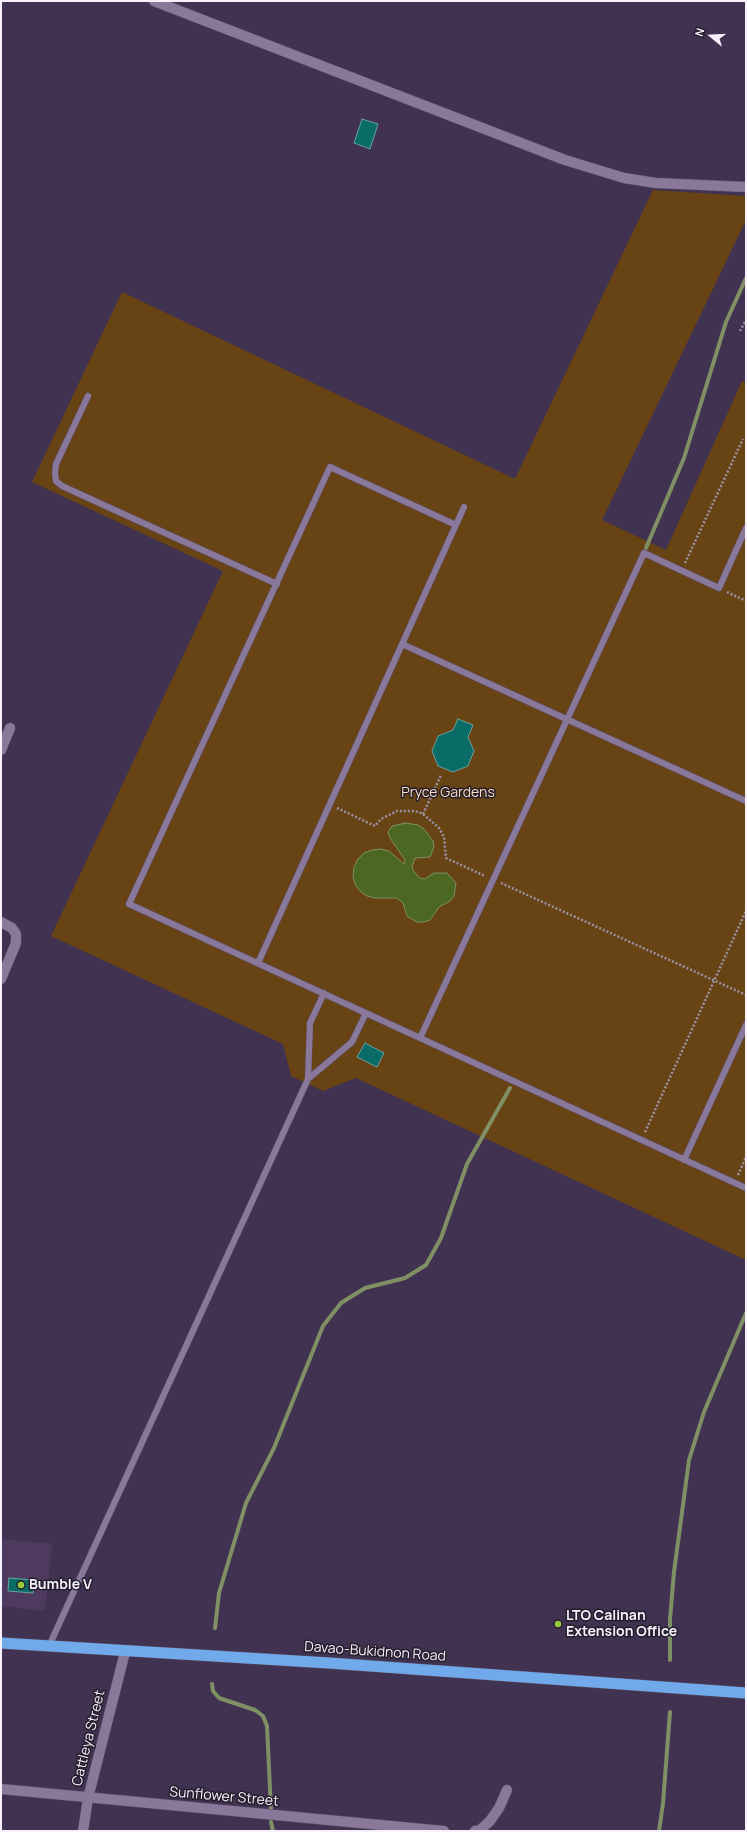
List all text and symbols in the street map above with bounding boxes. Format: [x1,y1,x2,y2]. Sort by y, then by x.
north arrow [691,16,731,56]
text: N [691,26,707,38]
park label: Pryce Gardens [401,785,495,801]
place label: Bumble V [29,1577,92,1593]
marker: Bumble V [16,1580,26,1590]
place label: LTO Calinan Extension Office [566,1608,677,1640]
marker: LTO Calinan Extension Office [553,1619,563,1629]
street label: Davao-Bukidnon Road [304,1639,446,1665]
street label: Cattleya Street [69,1688,109,1788]
street label: Sunflower Street [169,1784,279,1810]

